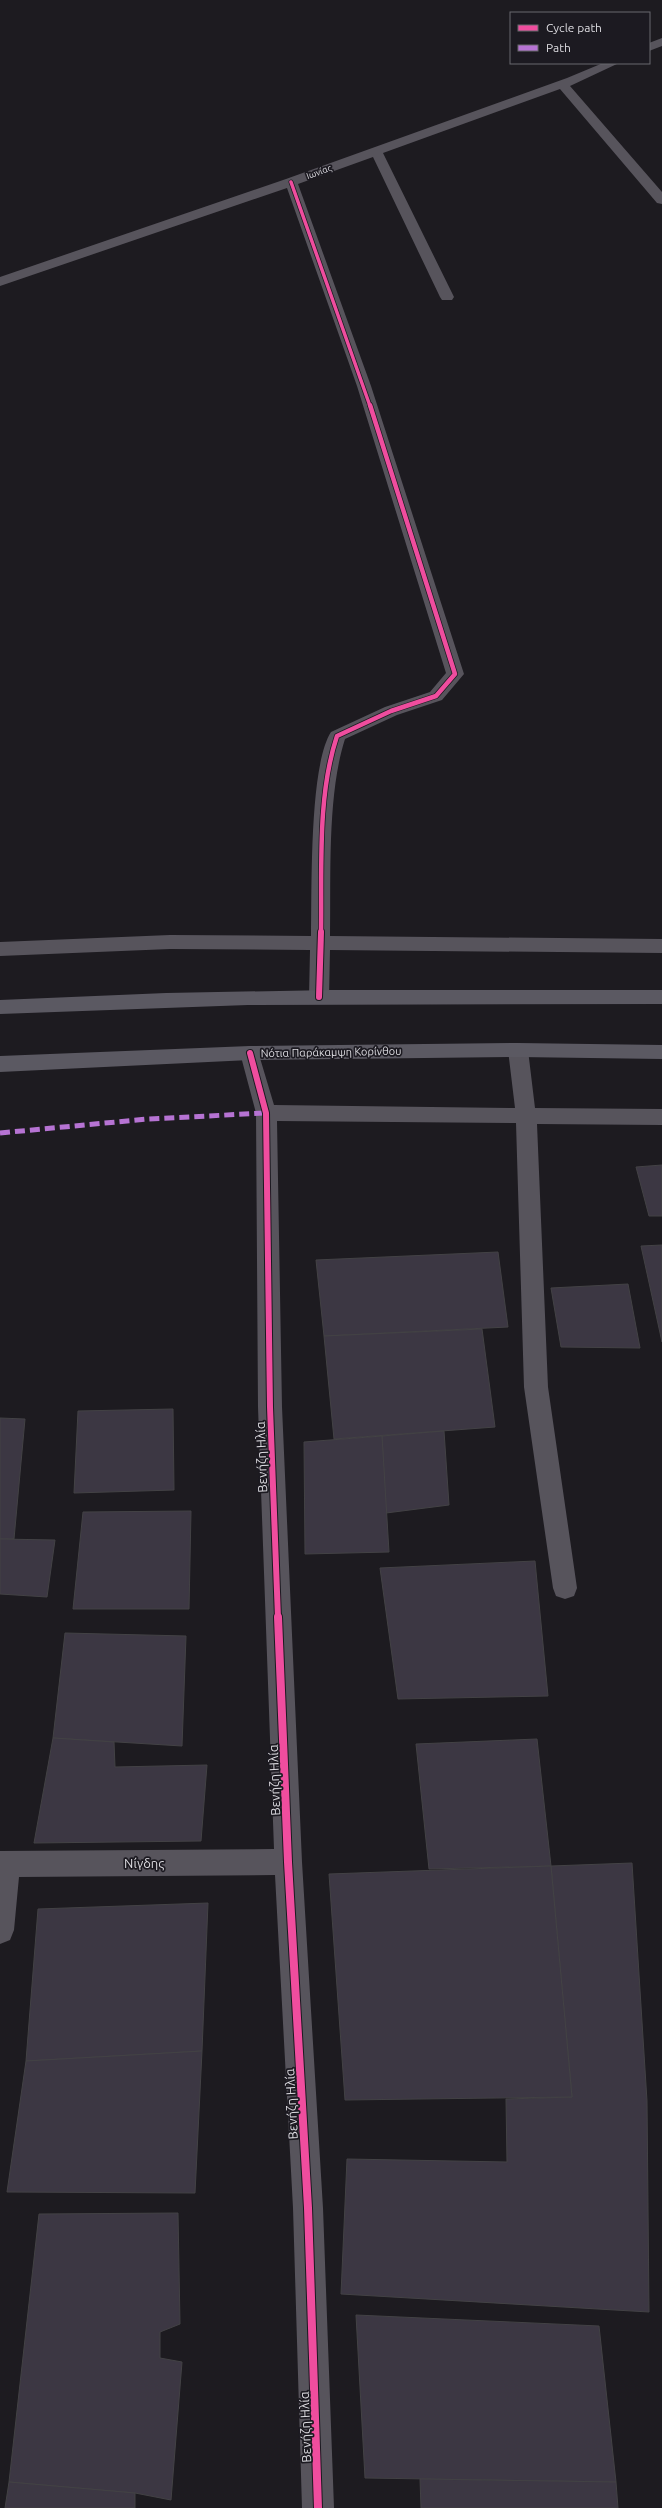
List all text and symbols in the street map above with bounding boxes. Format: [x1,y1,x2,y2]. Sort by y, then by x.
legend [510,12,650,64]
text: Cycle path [546,21,602,34]
text: Path [546,41,571,54]
street label: Ιωνίας [305,163,333,181]
street label: Νότια Παράκαμψη Κορίνθου [261,1045,401,1059]
street label: Βενήζη Ηλία [253,1421,270,1493]
street label: Βενήζη Ηλία [266,1744,283,1816]
street label: Νίγδης [124,1856,164,1871]
street label: Βενήζη Ηλία [282,2068,301,2140]
street label: Βενήζη Ηλία [297,2391,314,2463]

